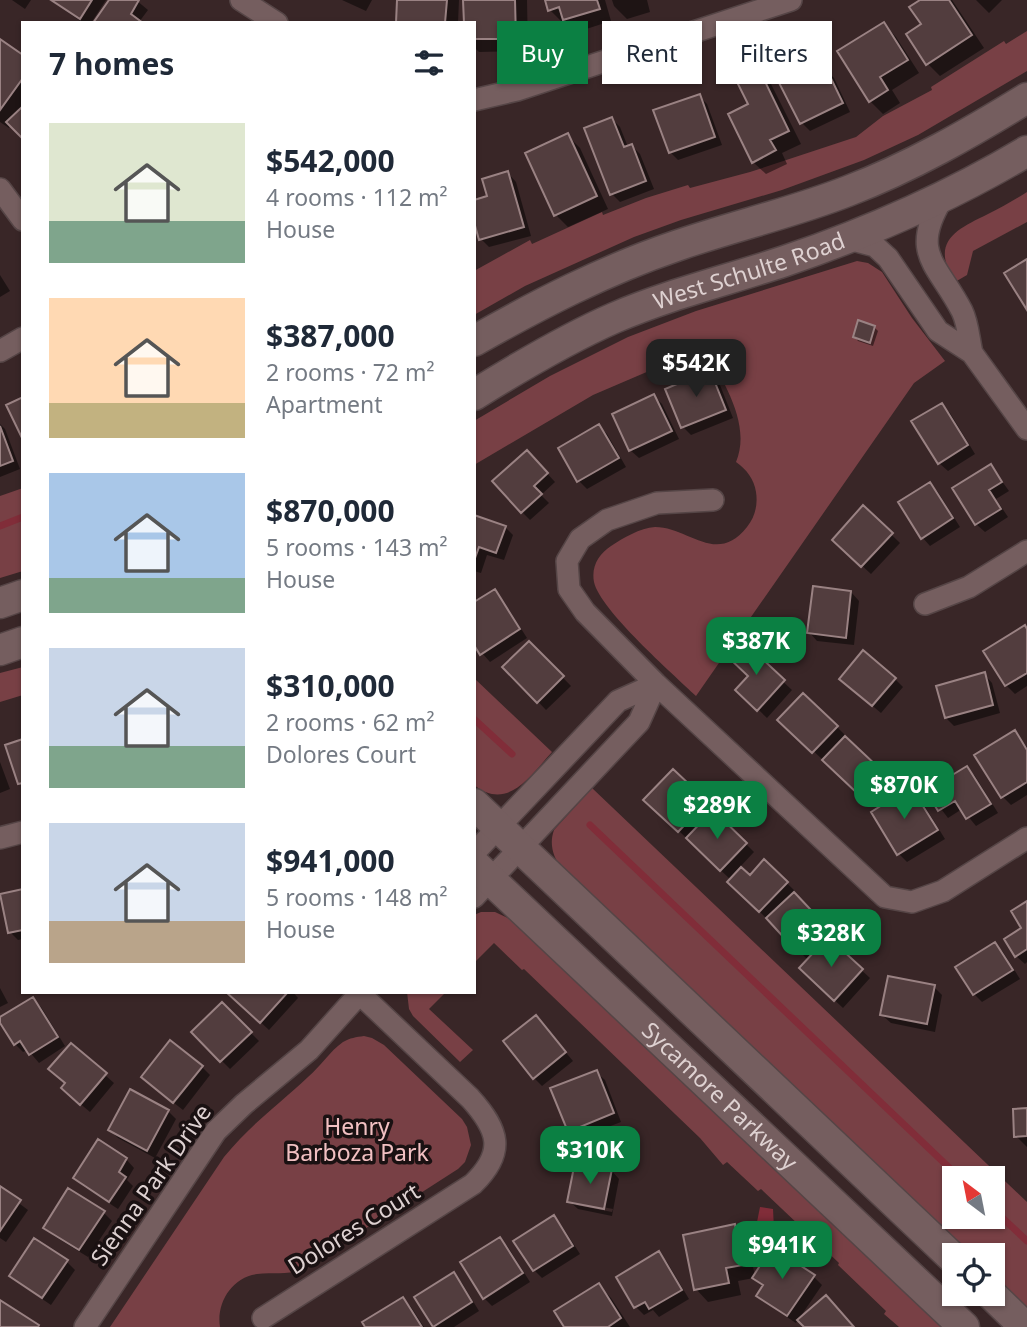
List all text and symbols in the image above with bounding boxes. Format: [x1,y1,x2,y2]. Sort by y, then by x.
chip: Buy [497,21,588,84]
chip: Rent [602,21,702,84]
chip: Filters [716,21,832,84]
text: 7 homes [49,43,174,84]
icon: filters [410,44,448,82]
text: $542,000 [266,140,395,181]
icon: home [105,151,189,235]
text: 4 rooms · 112 m² [266,181,448,213]
text: House [266,213,335,245]
street label: West Schulte Road [649,224,849,317]
text: $387,000 [266,315,395,356]
icon: home [105,326,189,410]
pin: $542K [647,340,745,399]
text: $542K [662,346,730,378]
text: 2 rooms · 72 m² [266,356,435,388]
text: Apartment [266,388,383,420]
text: $870,000 [266,490,395,531]
icon: home [105,501,189,585]
text: 5 rooms · 143 m² [266,531,448,563]
text: House [266,563,335,595]
pin: $387K [707,618,805,677]
text: $387K [722,624,790,656]
text: $310,000 [266,665,395,706]
icon: home [105,676,189,760]
text: 2 rooms · 62 m² [266,706,435,738]
text: Dolores Court [266,738,416,770]
pin: $870K [855,762,953,821]
text: $870K [870,768,938,800]
pin: $289K [668,782,766,841]
text: $289K [683,788,751,820]
text: $941,000 [266,840,395,881]
icon: home [105,851,189,935]
text: 5 rooms · 148 m² [266,881,448,913]
pin: $328K [782,909,880,969]
text: House [266,913,335,945]
text: $328K [797,916,865,948]
street label: Sycamore Parkway [636,1014,805,1177]
street label: Sienna Park Drive [82,1097,218,1272]
park label: Henry Barboza Park [285,1110,429,1168]
pin: $310K [541,1126,639,1186]
text: $310K [556,1133,624,1165]
north arrow [942,1166,1004,1228]
map controls [942,1166,1005,1306]
street label: Dolores Court [281,1175,426,1281]
pin: $941K [733,1222,831,1281]
text: $941K [748,1228,816,1260]
button: locate [942,1243,1005,1306]

